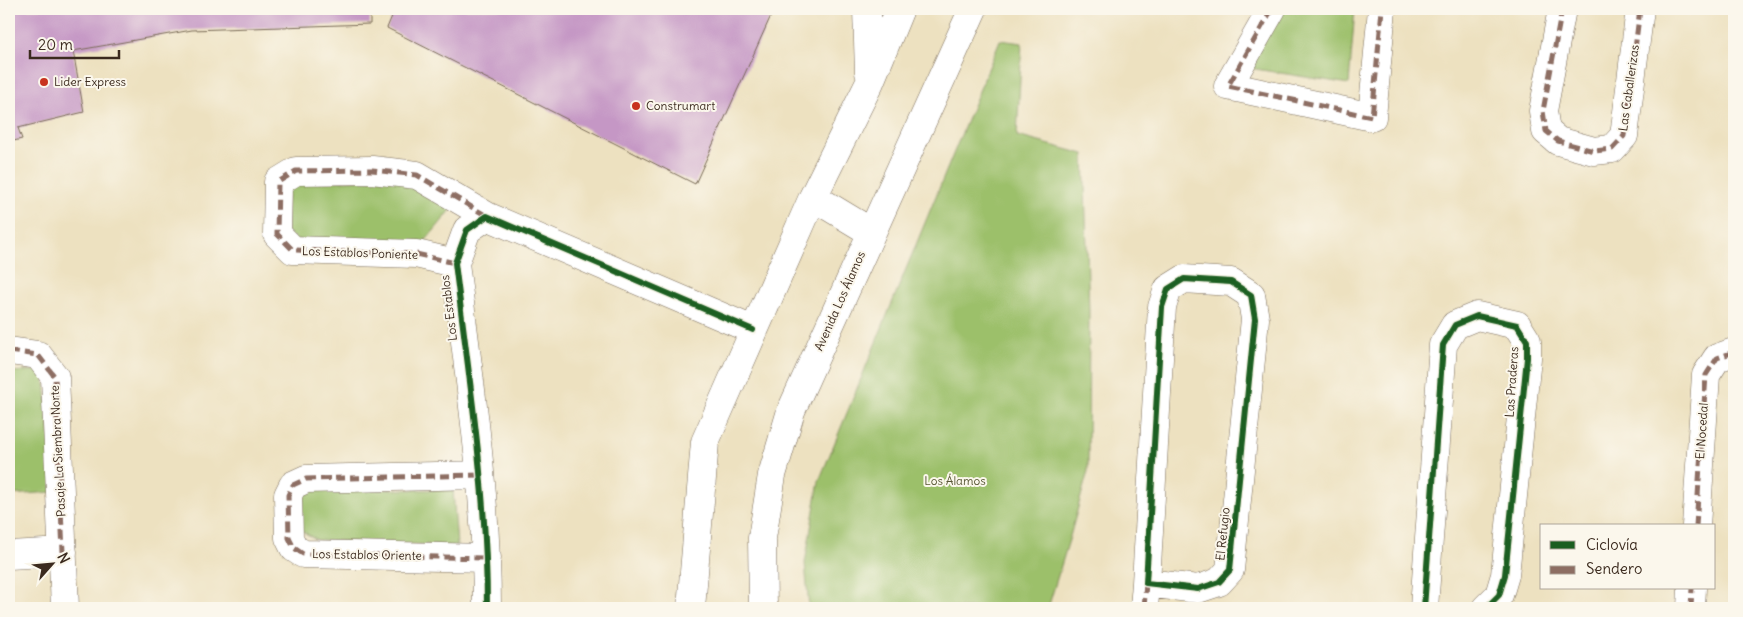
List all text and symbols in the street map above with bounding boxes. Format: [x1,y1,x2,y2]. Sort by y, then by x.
scale bar [30,28,119,60]
text: 20 m [38,35,73,54]
street label: Las Caballerizas [1615,44,1642,132]
place label: Lider Express [54,74,126,89]
marker: Lider Express [38,76,50,88]
place label: Construmart [646,98,715,113]
marker: Construmart [630,100,642,112]
street label: Los Establos Poniente [302,243,418,262]
street label: Avenida Los Álamos [811,249,868,353]
street label: Los Establos [437,274,460,342]
street label: Las Praderas [1502,346,1521,418]
street label: Pasaje La Siembra Norte [47,385,68,517]
street label: El Nocedal [1692,402,1711,460]
park label: Los Álamos [924,473,986,488]
street label: El Refugio [1212,506,1233,561]
legend [1540,524,1716,590]
text: Ciclovía [1586,535,1638,554]
north arrow [28,540,78,590]
street label: Los Establos Oriente [312,546,422,563]
text: N [53,550,74,566]
text: Sendero [1586,559,1642,578]

